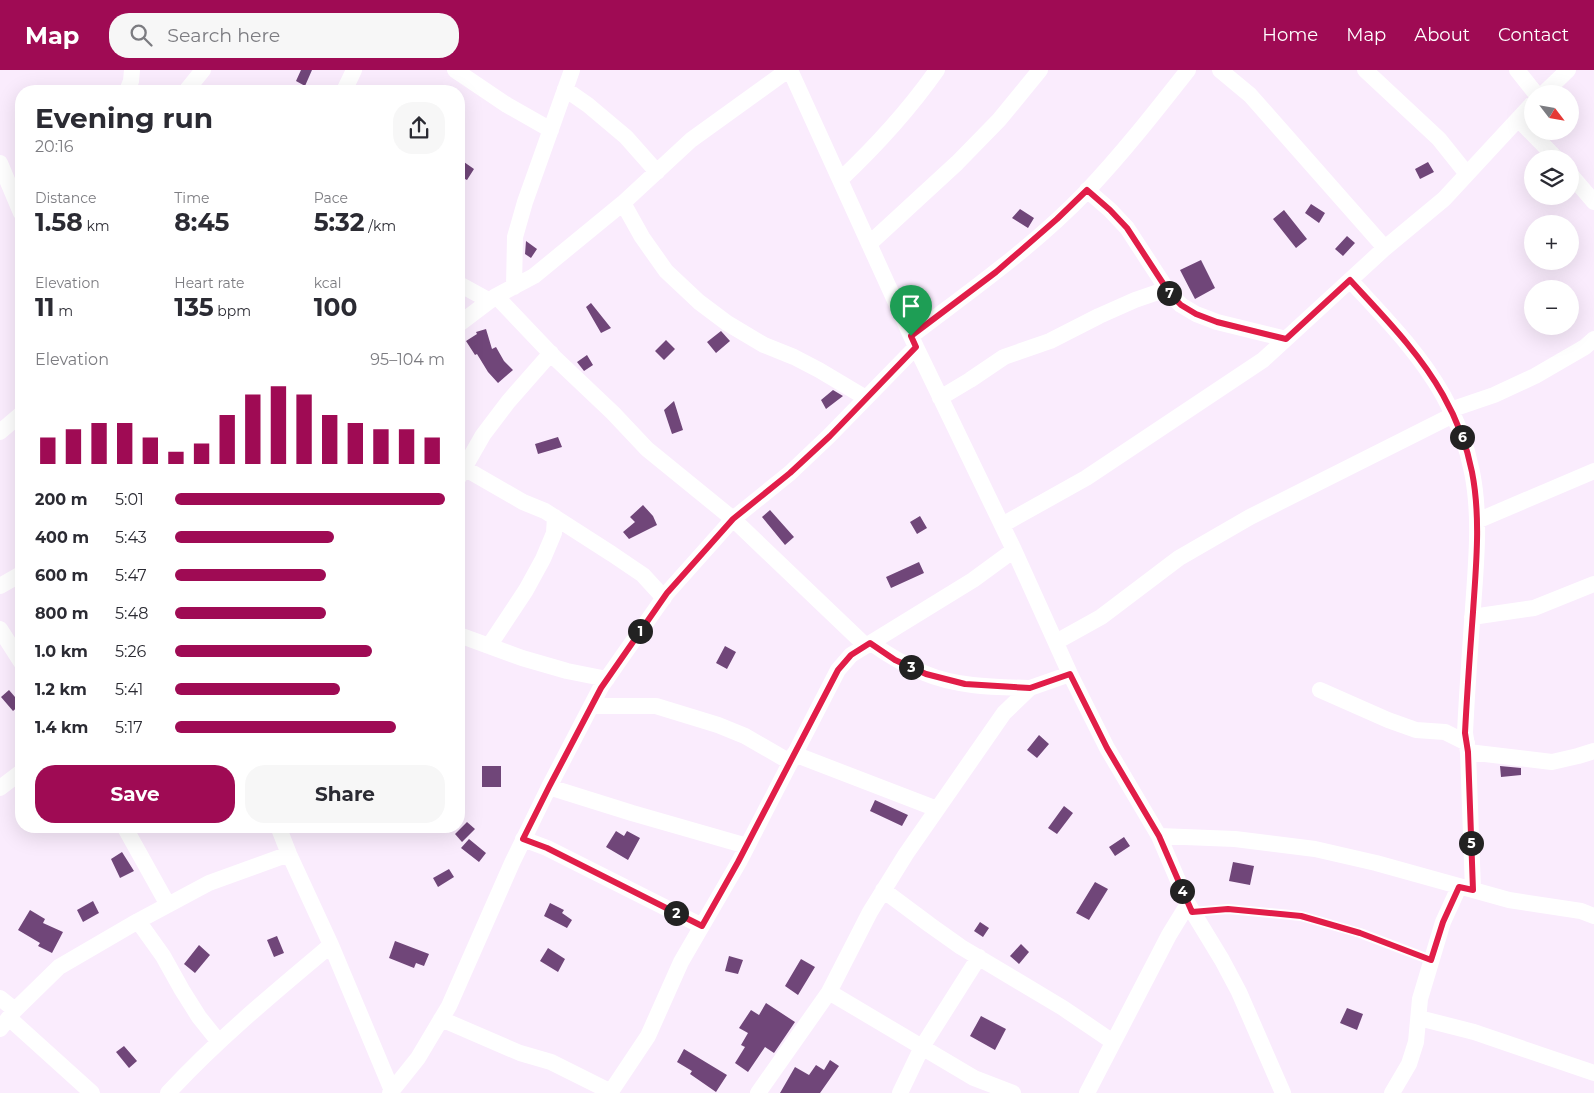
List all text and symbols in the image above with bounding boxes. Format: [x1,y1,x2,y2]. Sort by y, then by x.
search box [109,13,459,58]
text: Map [25,21,79,50]
icon: search [127,21,155,49]
text: Search here [167,24,280,47]
text: Home [1262,24,1318,46]
text: Map [1346,24,1386,46]
text: About [1414,24,1470,46]
text: Contact [1498,24,1569,46]
north arrow [1524,85,1579,140]
map controls [1524,85,1579,335]
text: Evening run [35,101,213,135]
button: share [393,102,445,154]
text: 20:16 [35,137,74,156]
button: layers [1524,150,1579,205]
text: Distance [35,189,97,207]
text: Time [174,189,209,207]
text: Pace [314,189,348,207]
text: 1.58 [35,207,83,237]
text: 8:45 [174,207,229,237]
text: 5:32 [314,207,365,237]
button: + [1524,215,1579,270]
text: km [83,217,110,235]
text: /km [365,217,396,235]
text: Elevation [35,274,100,292]
text: Heart rate [174,274,245,292]
text: kcal [314,274,342,292]
pin: 7 [1156,280,1182,306]
button: − [1524,280,1579,335]
text: 7 [1165,284,1174,302]
pin [890,285,932,336]
text: 11 [35,292,55,322]
text: 135 [174,292,214,322]
text: 100 [314,292,357,322]
icon: arrive [897,292,925,320]
text: m [55,302,73,320]
text: bpm [214,302,251,320]
text: Elevation [35,350,109,369]
text: 95–104 m [370,350,445,369]
pin: 6 [1450,424,1474,450]
text: 6 [1458,428,1467,446]
text: 200 m [35,490,87,509]
text: 5:01 [115,490,144,509]
text: 400 m [35,528,89,547]
text: 5:43 [115,528,147,547]
text: 600 m [35,566,88,585]
text: 5:47 [115,566,147,585]
text: 800 m [35,604,89,623]
text: 5:48 [115,604,148,623]
pin: 1 [628,618,652,644]
text: 1 [638,622,643,640]
text: 1.0 km [35,642,88,661]
text: 5:26 [115,642,146,661]
pin: 3 [898,654,924,680]
text: 3 [907,658,916,676]
text: 1.2 km [35,680,87,699]
text: 5:41 [115,680,143,699]
text: 1.4 km [35,718,88,737]
text: 5:17 [115,718,143,737]
button: Save [35,765,235,823]
button: Share [245,765,445,823]
pin: 5 [1458,830,1484,856]
text: 5 [1467,834,1476,852]
pin: 4 [1170,878,1194,904]
text: 4 [1178,882,1187,900]
pin: 2 [664,900,688,926]
text: 2 [672,904,681,922]

